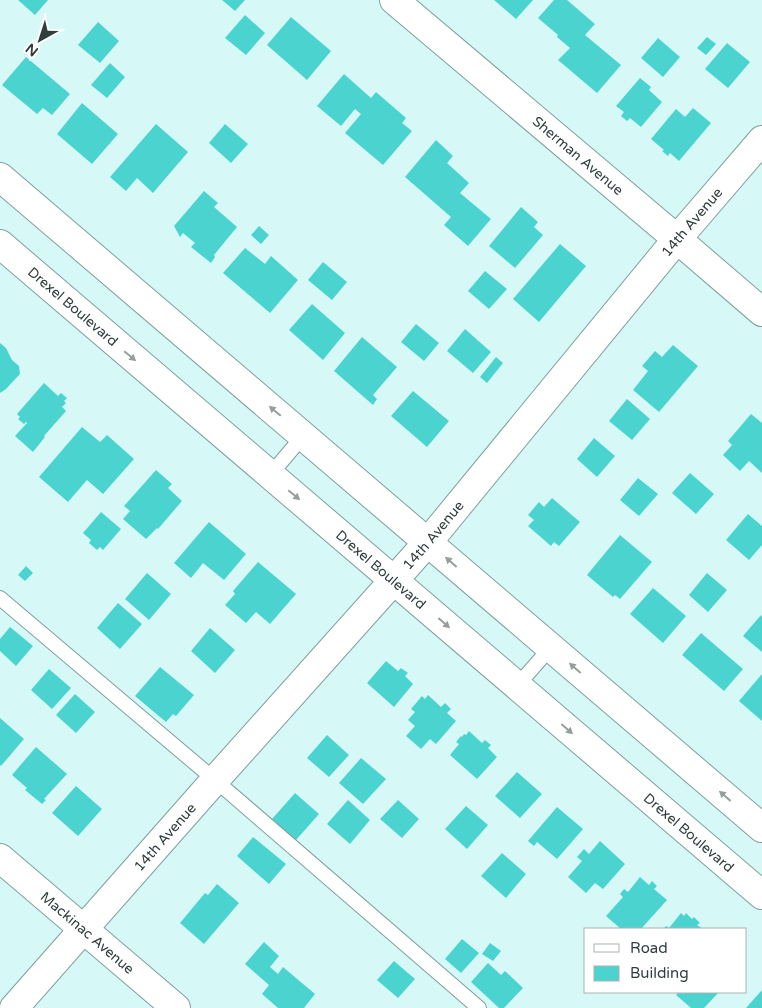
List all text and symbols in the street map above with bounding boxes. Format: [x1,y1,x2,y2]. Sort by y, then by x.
north arrow [15,15,65,65]
text: N [22,40,42,60]
street label: Sherman Avenue [529,113,627,199]
street label: 14th Avenue [658,184,726,260]
street label: Drexel Boulevard [24,264,121,350]
one-way arrow [124,350,137,361]
one-way arrow [269,405,282,416]
one-way arrow [288,489,300,500]
street label: 14th Avenue [399,497,468,573]
street label: Drexel Boulevard [332,527,429,613]
one-way arrow [446,556,458,568]
one-way arrow [438,617,450,629]
one-way arrow [569,663,581,674]
one-way arrow [561,723,573,735]
street label: Drexel Boulevard [640,790,737,876]
one-way arrow [719,791,732,802]
street label: 14th Avenue [131,800,200,875]
street label: Mackinac Avenue [37,888,138,978]
legend [584,928,747,993]
text: Road [630,939,668,957]
text: Building [630,964,689,982]

